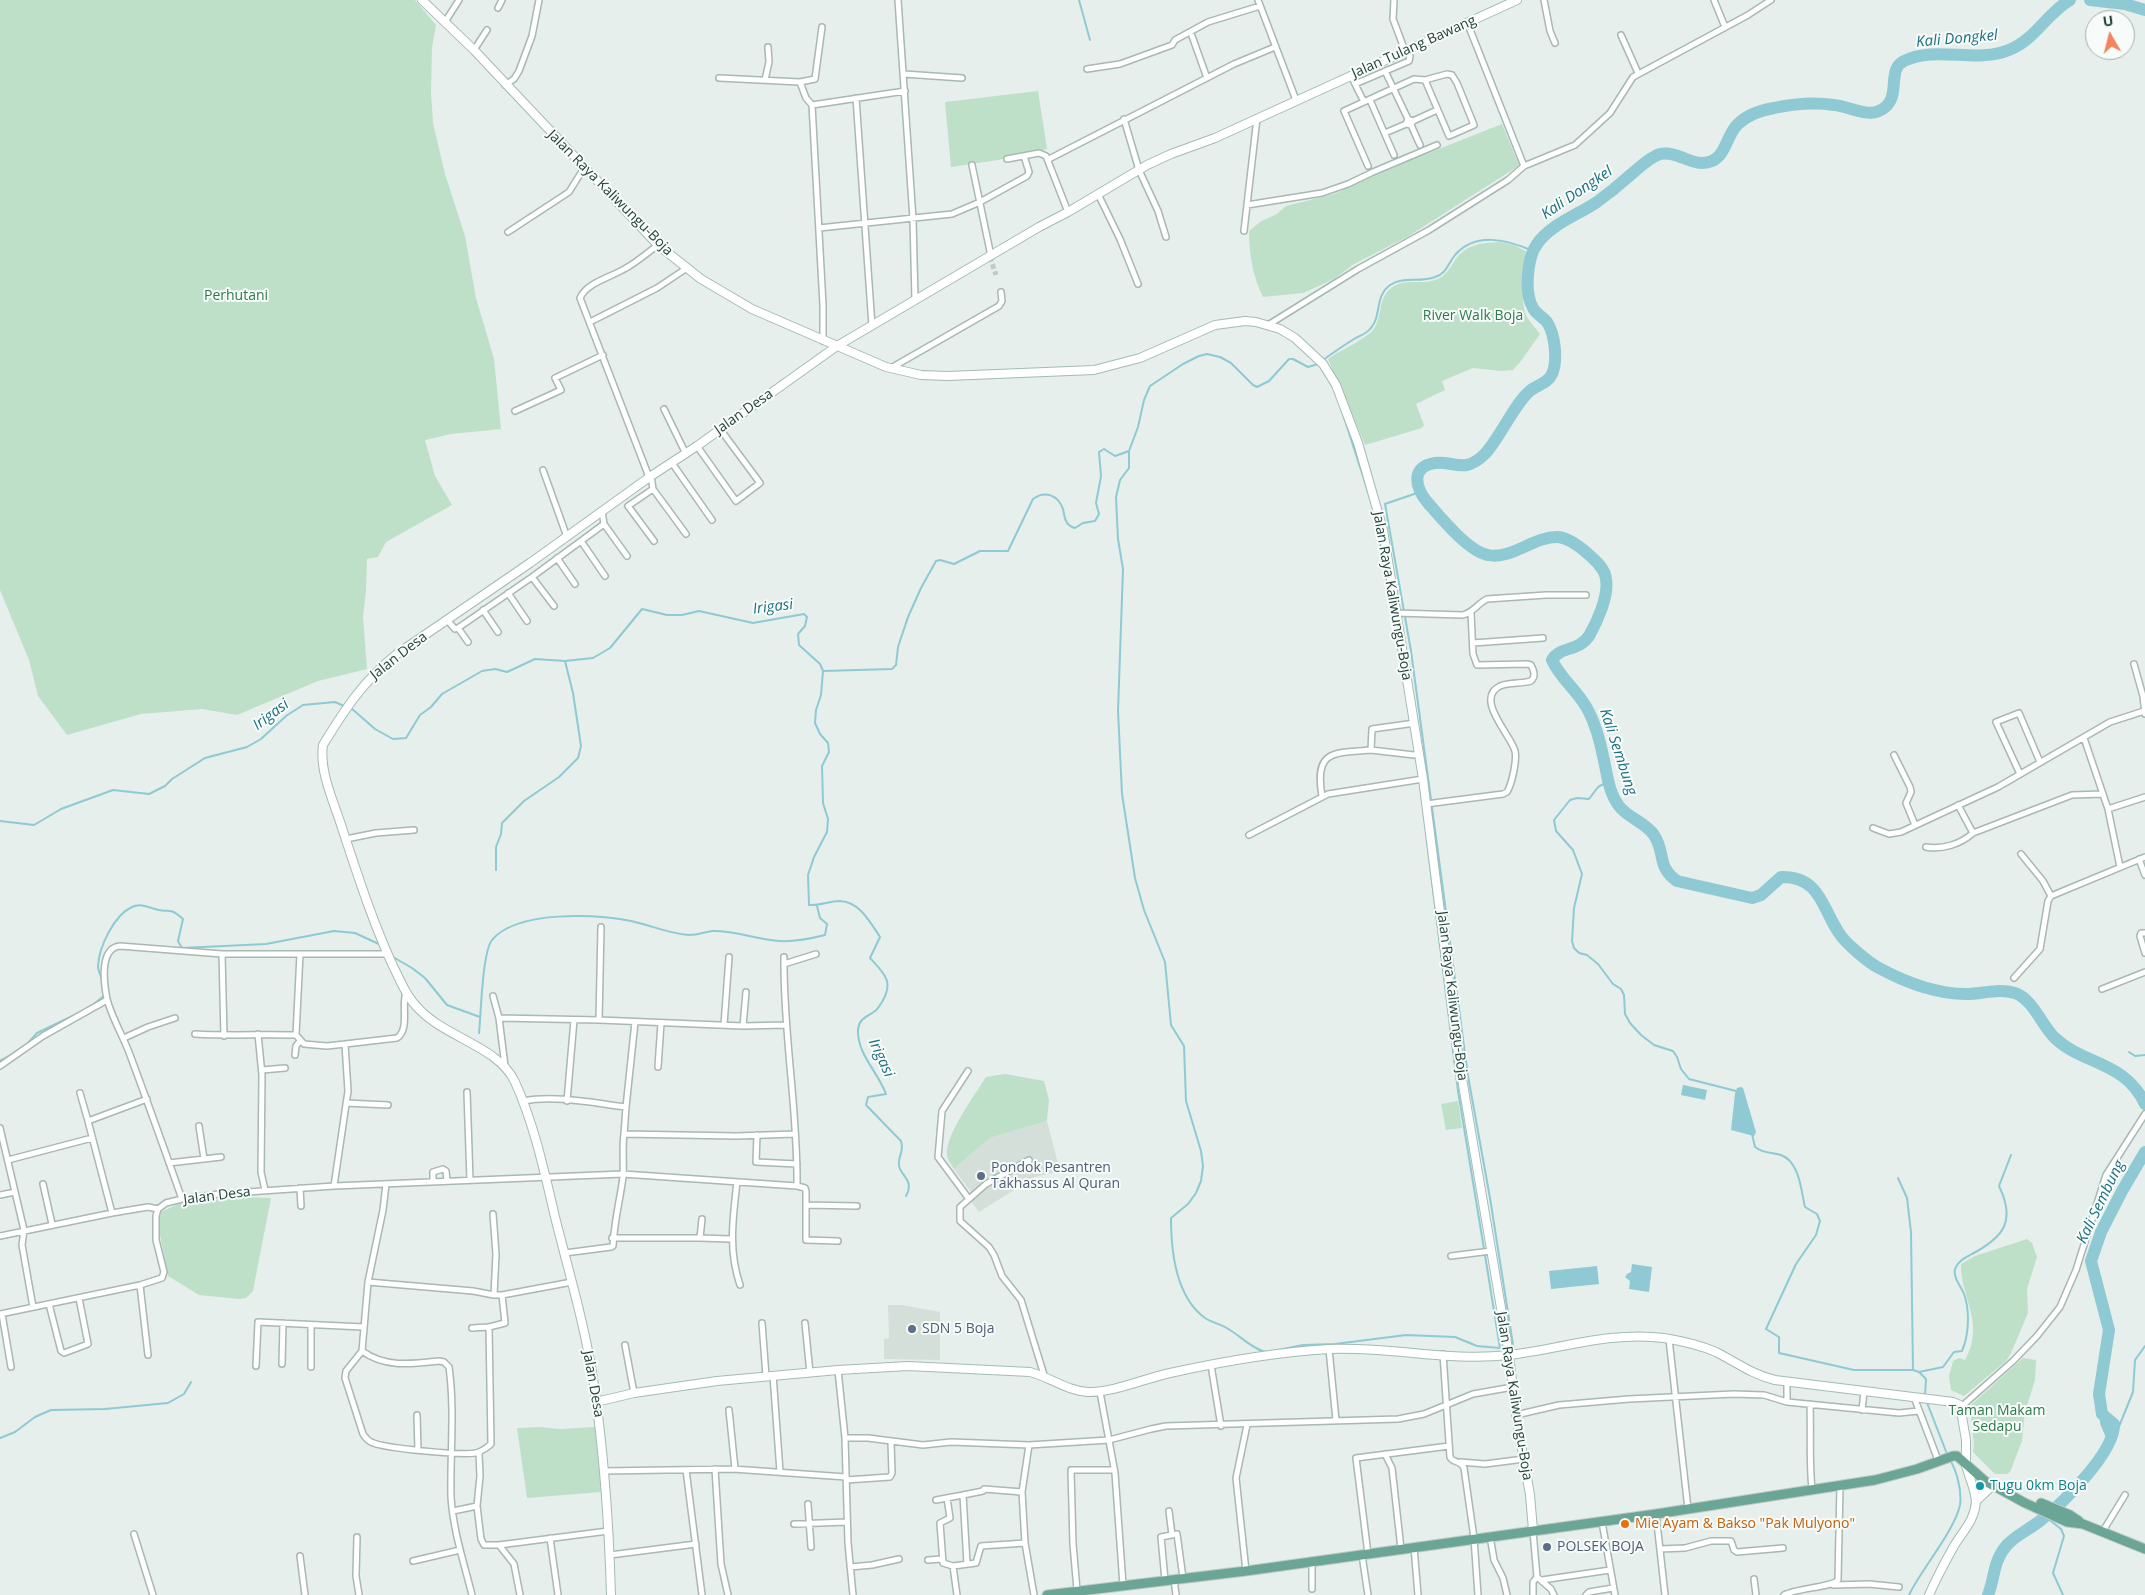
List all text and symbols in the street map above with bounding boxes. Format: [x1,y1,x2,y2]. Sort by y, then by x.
north arrow [2085,10,2135,60]
text: U [2101,10,2115,31]
street label: Jalan Tulang Bawang [1349,12,1479,82]
water label: Kali Dongkel [1915,26,1999,52]
street label: Jalan Raya Kaliwungu-Boja [544,127,676,259]
water label: Kali Dongkel [1538,163,1616,223]
park label: Perhutani [204,288,268,304]
park label: River Walk Boja [1423,308,1523,324]
street label: Jalan Desa [712,386,776,438]
street label: Jalan Raya Kaliwungu-Boja [1369,510,1415,682]
water label: Irigasi [752,596,794,618]
street label: Jalan Desa [367,629,431,683]
water label: Irigasi [249,696,293,734]
water label: Kali Sembung [1596,706,1640,798]
street label: Jalan Raya Kaliwungu-Boja [1433,910,1471,1082]
water label: Irigasi [864,1036,898,1080]
water label: Kali Sembung [2073,1158,2129,1246]
place label: Pondok Pesantren Takhassus Al Quran [991,1160,1120,1192]
marker: Pondok Pesantren Takhassus Al Quran [975,1170,987,1182]
street label: Jalan Desa [182,1184,252,1208]
street label: Jalan Raya Kaliwungu-Boja [1492,1310,1536,1482]
place label: SDN 5 Boja [922,1321,994,1337]
marker: SDN 5 Boja [906,1323,918,1335]
street label: Jalan Desa [579,1349,607,1419]
park label: Taman Makam Sedapu [1949,1403,2045,1435]
place label: Tugu 0km Boja [1990,1478,2087,1494]
marker: Tugu 0km Boja [1974,1480,1986,1492]
place label: Mie Ayam & Bakso "Pak Mulyono" [1635,1516,1855,1532]
marker: Mie Ayam & Bakso "Pak Mulyono" [1619,1518,1631,1530]
place label: POLSEK BOJA [1557,1539,1644,1555]
marker: POLSEK BOJA [1541,1541,1553,1553]

